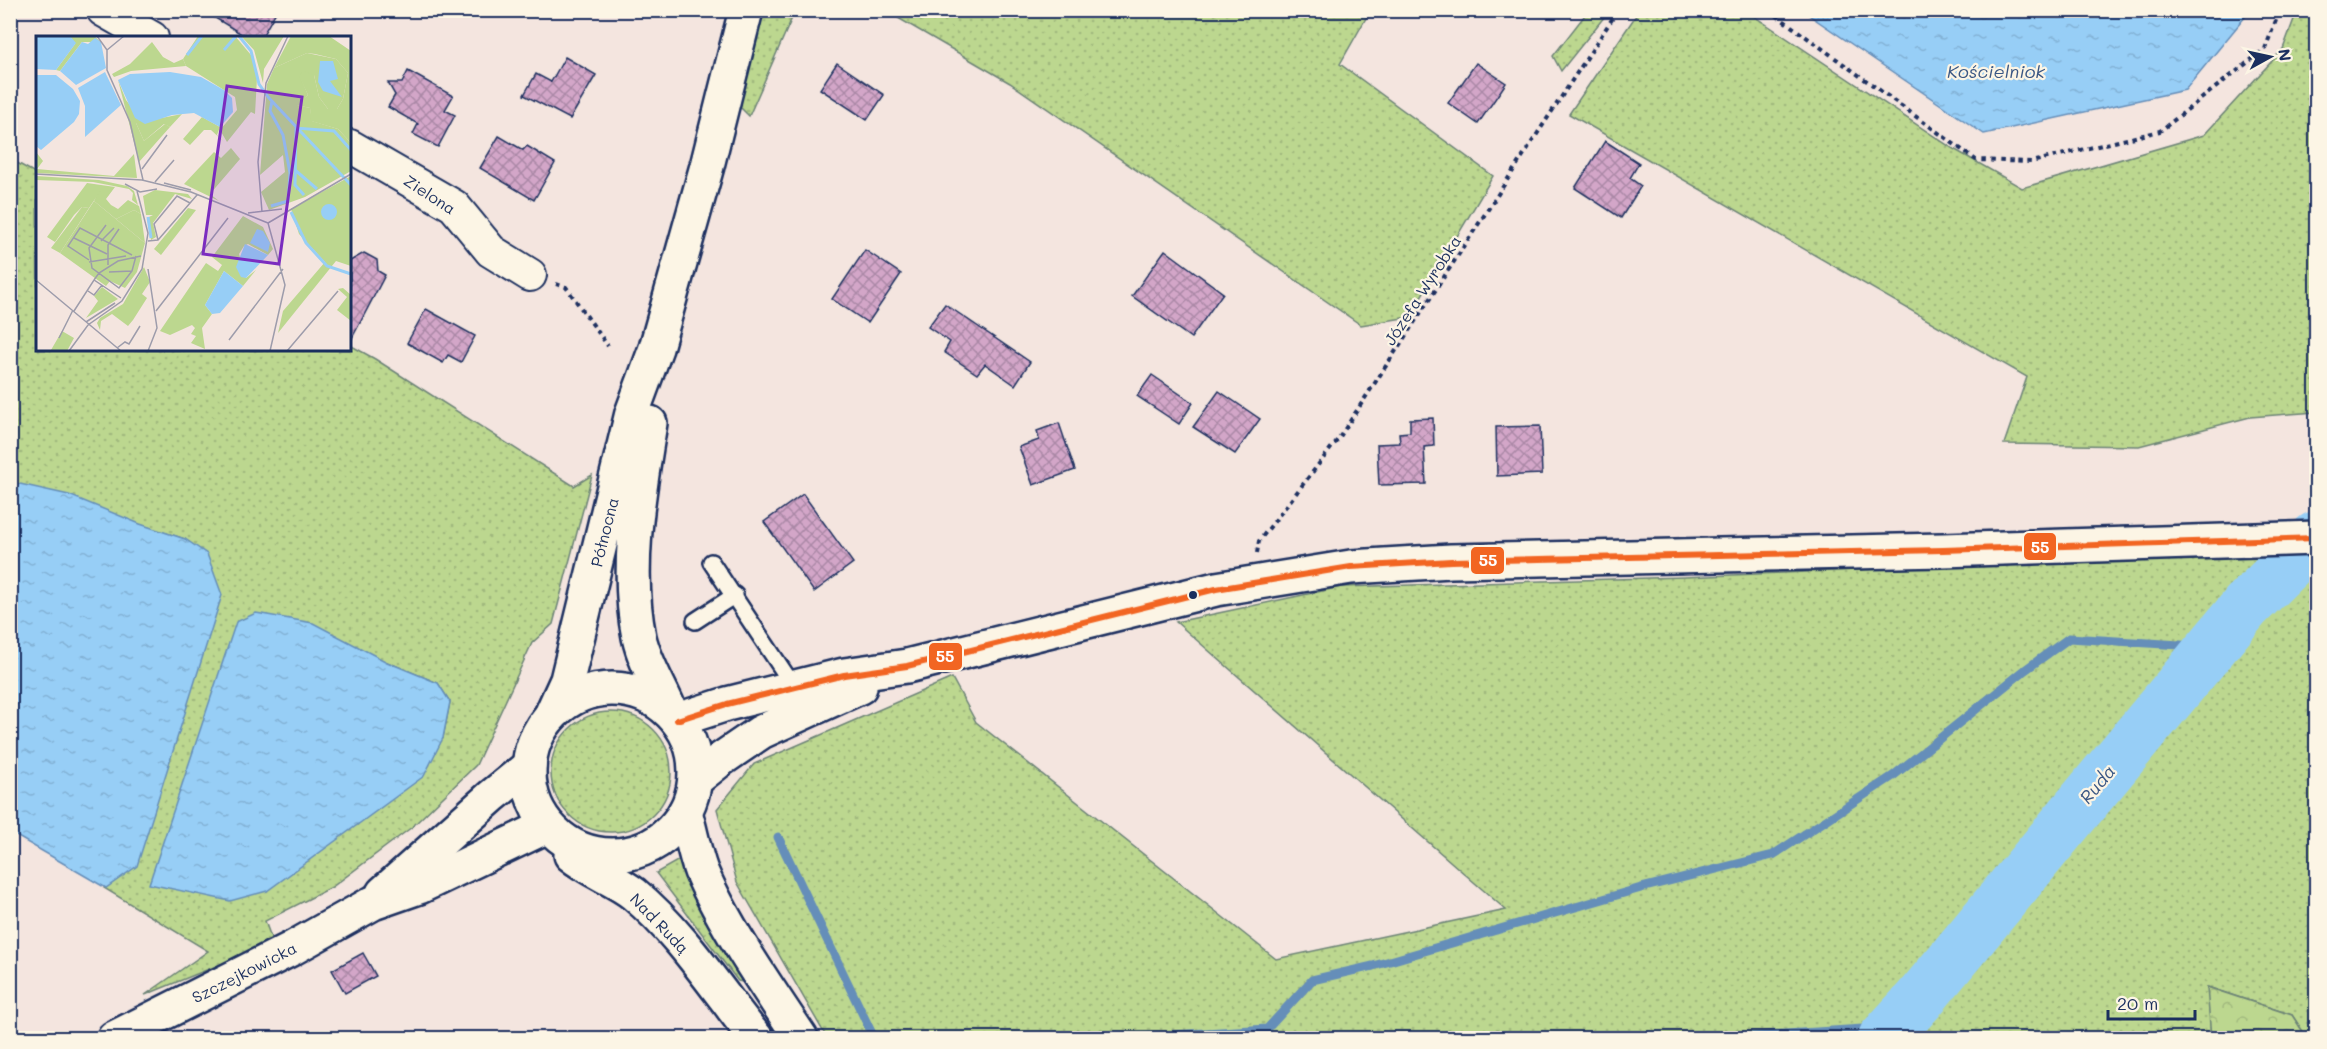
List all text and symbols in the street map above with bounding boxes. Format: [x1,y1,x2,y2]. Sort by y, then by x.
north arrow [2240,27,2300,87]
inset map [36,36,351,351]
text: N [2274,47,2297,62]
water label: Kościelniok [1947,59,2045,83]
street label: Zielona [400,169,460,219]
street label: Józefa Wyrobka [1379,231,1465,349]
street label: Północna [585,495,623,569]
line badge: 55 [2023,532,2057,561]
text: 55 [2031,536,2049,557]
line badge: 55 [1470,546,1505,575]
text: 55 [1479,549,1497,570]
unlabelled marker [1187,589,1199,601]
line badge: 55 [928,642,963,671]
text: 55 [936,645,954,666]
water label: Ruda [2074,759,2120,809]
street label: Nad Rudą [626,888,694,958]
street label: Szczejkowicka [188,937,300,1007]
scale bar [2108,983,2195,1021]
text: 20 m [2117,991,2158,1015]

